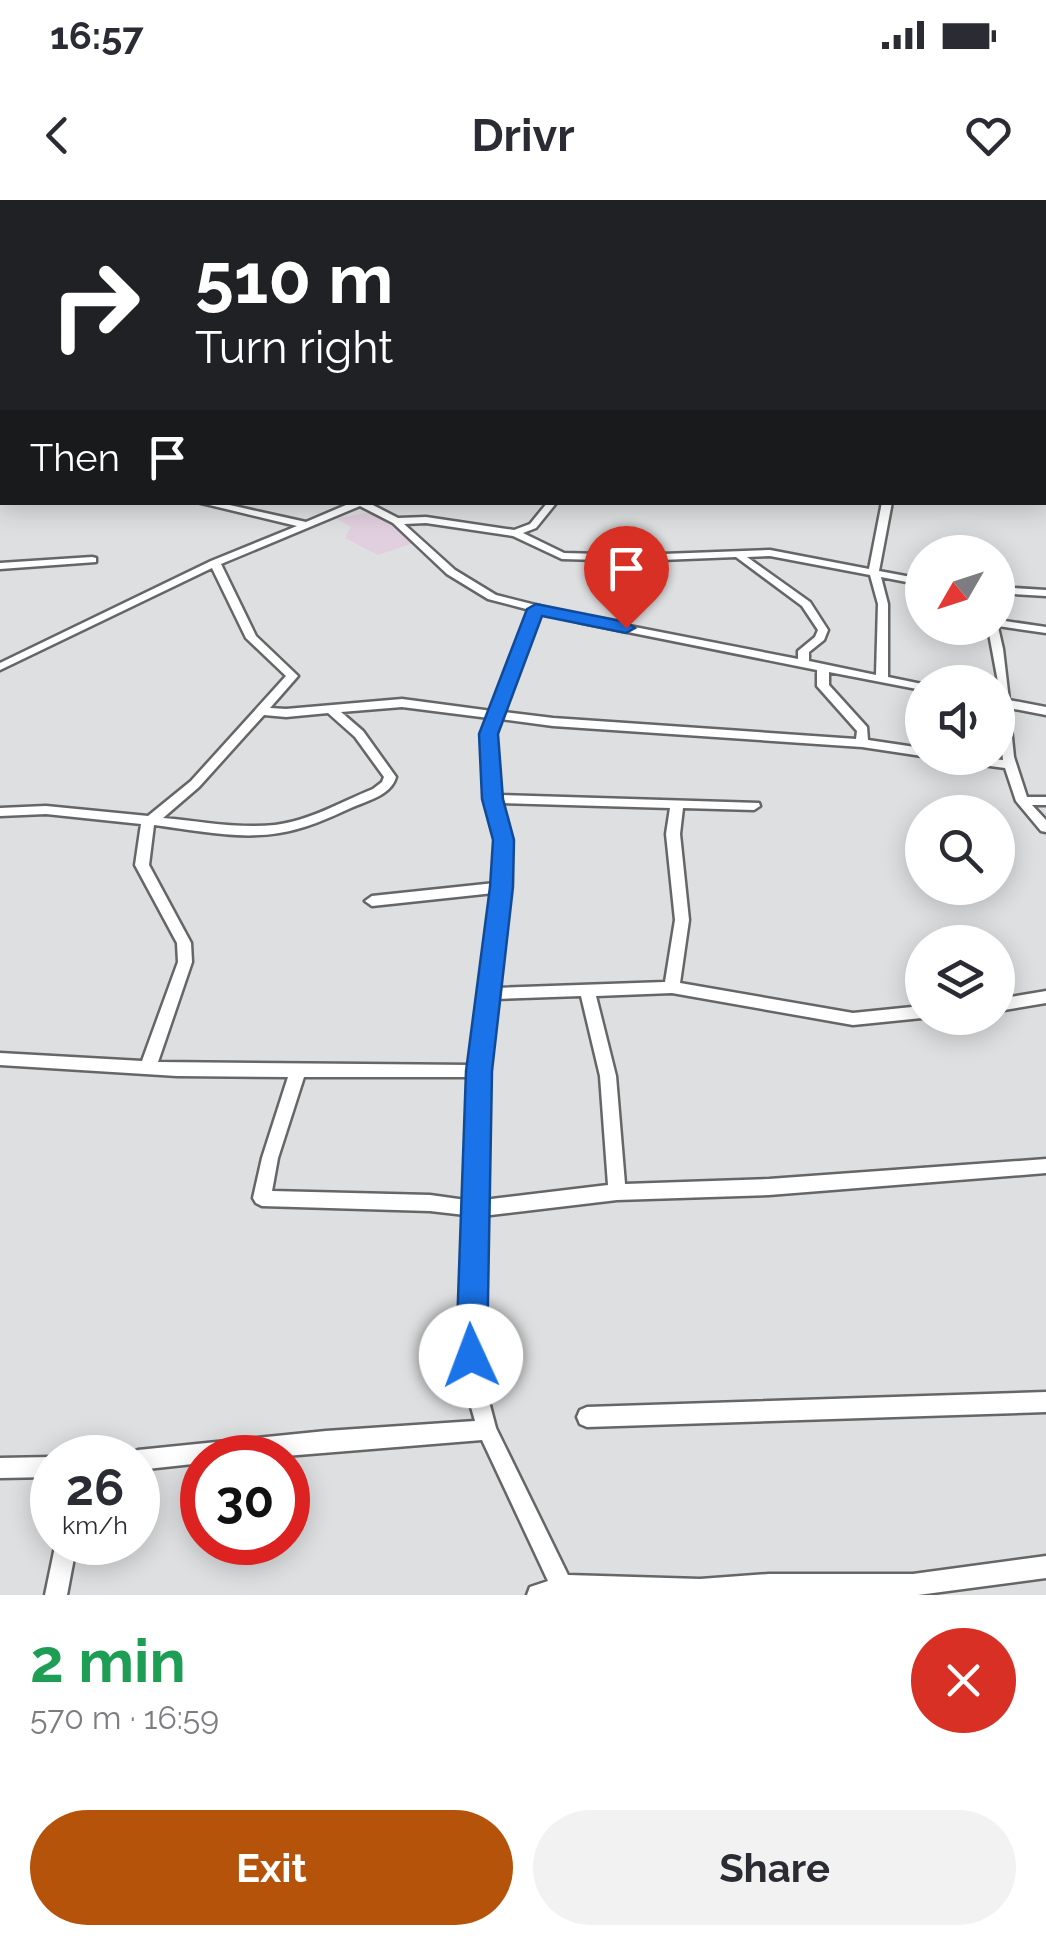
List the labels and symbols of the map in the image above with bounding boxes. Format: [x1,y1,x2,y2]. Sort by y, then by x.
pin [584,526,669,629]
north arrow [905,535,1015,645]
position arrow [419,1304,523,1408]
speed limit sign: 30 [180,1435,310,1565]

